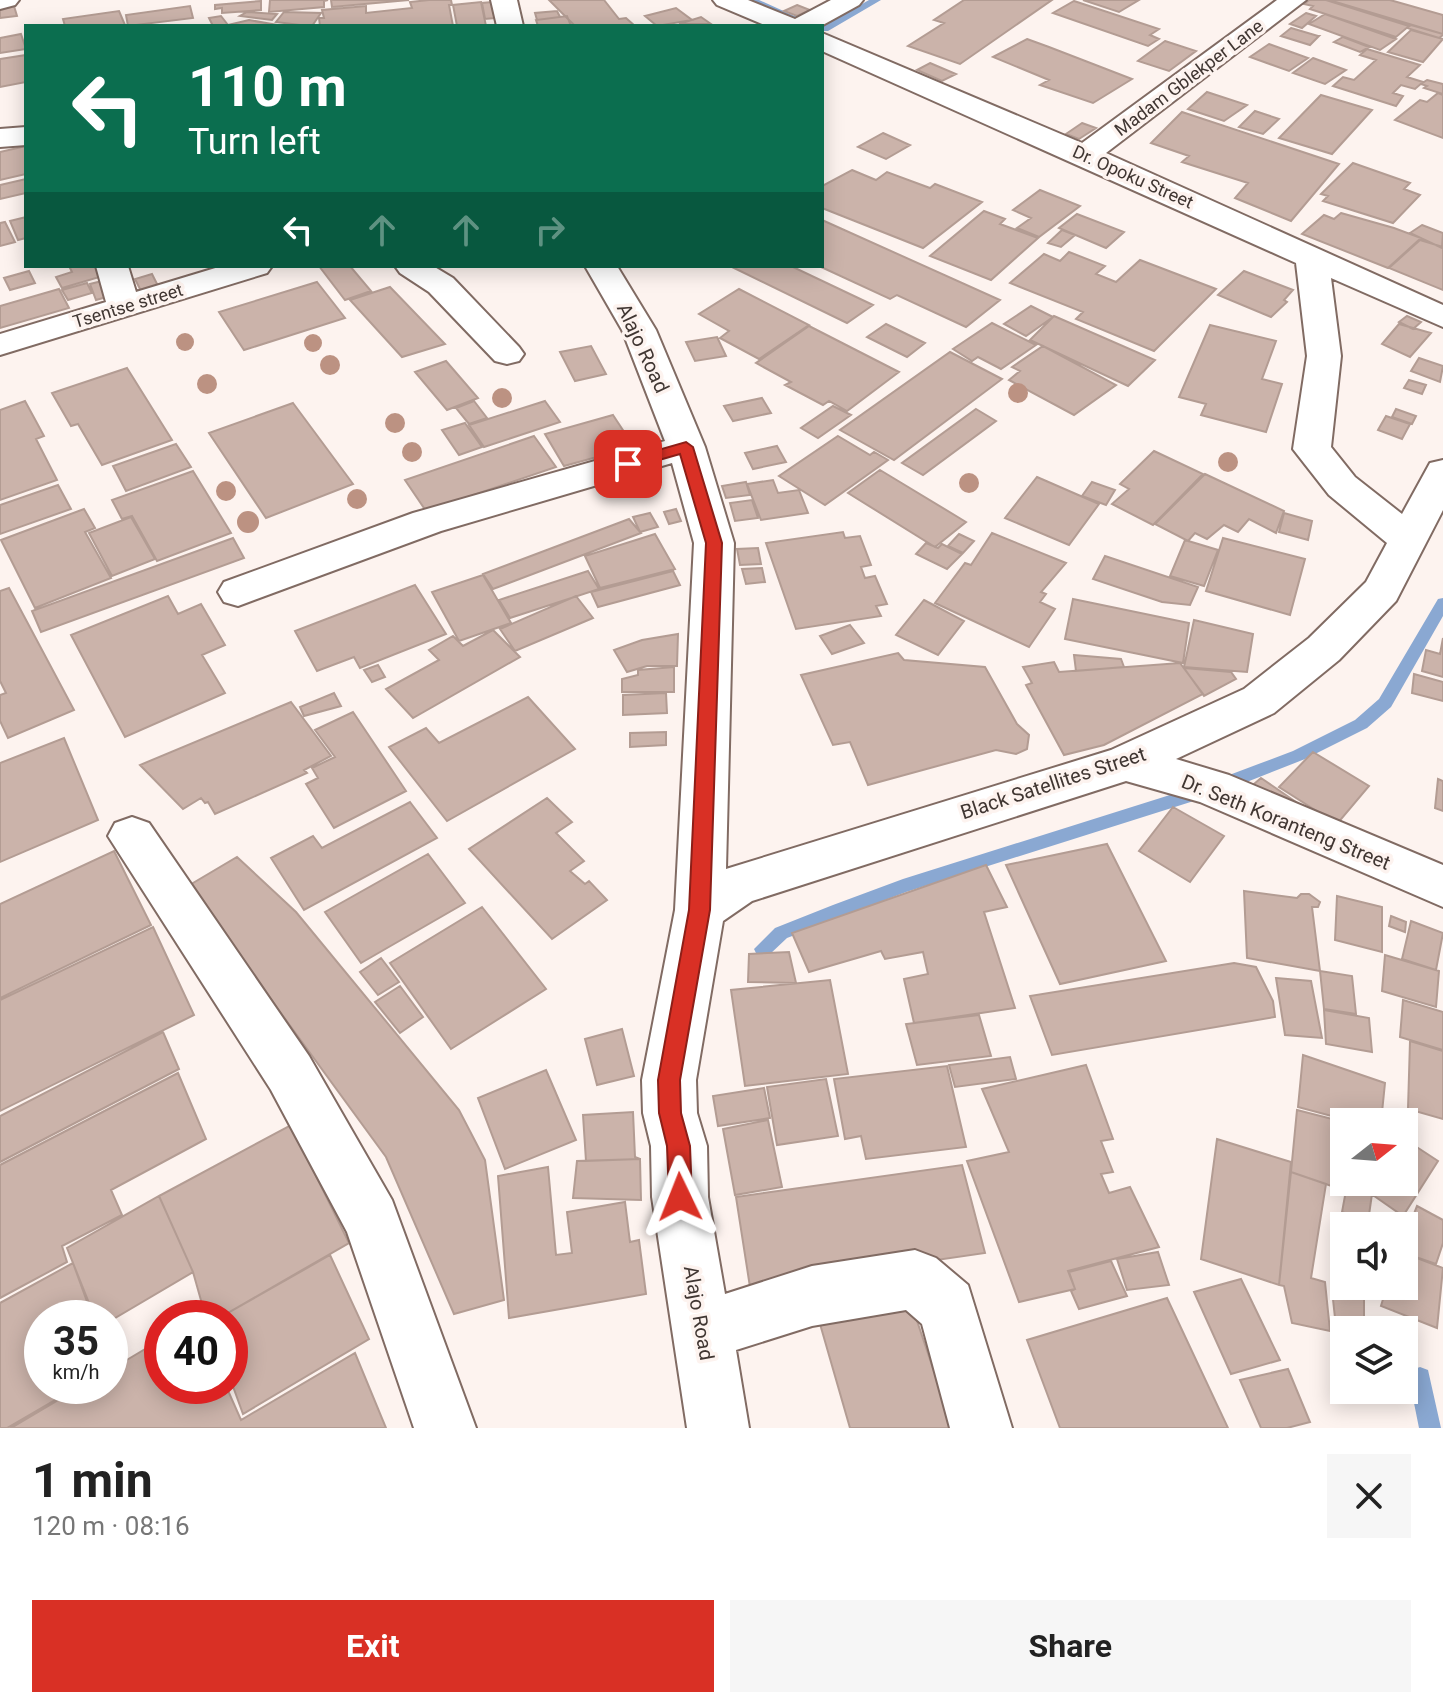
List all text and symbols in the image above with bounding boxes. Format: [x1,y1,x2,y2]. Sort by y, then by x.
street label: Madam Gblekper Lane [1110,15,1267,140]
text: 110 m [188,54,347,120]
icon: left [56,56,160,160]
text: Turn left [188,121,321,163]
street label: Dr. Opoku Street [1070,141,1197,213]
icon: left [276,208,320,252]
icon: ahead [360,208,404,252]
icon: ahead [444,208,488,252]
icon: right [528,208,572,252]
street label: Tsentse street [70,279,185,332]
street label: Alajo Road [612,299,674,397]
pin [594,430,662,498]
icon: arrive [606,442,650,486]
street label: Black Satellites Street [957,742,1149,824]
street label: Dr. Seth Koranteng Street [1178,769,1394,875]
north arrow [1330,1108,1418,1196]
map controls [1330,1108,1418,1404]
position arrow [638,1155,722,1239]
button: sound [1330,1212,1418,1300]
street label: Alajo Road [679,1264,719,1362]
speed limit sign: 40 [144,1300,248,1404]
button: layers [1330,1316,1418,1404]
text: 35 [53,1318,99,1365]
text: km/h [53,1360,99,1384]
text: 1 min [32,1452,153,1509]
button: close [1327,1454,1411,1538]
text: 120 m · 08:16 [32,1511,190,1541]
button: Exit [32,1600,714,1692]
button: Share [730,1600,1411,1692]

